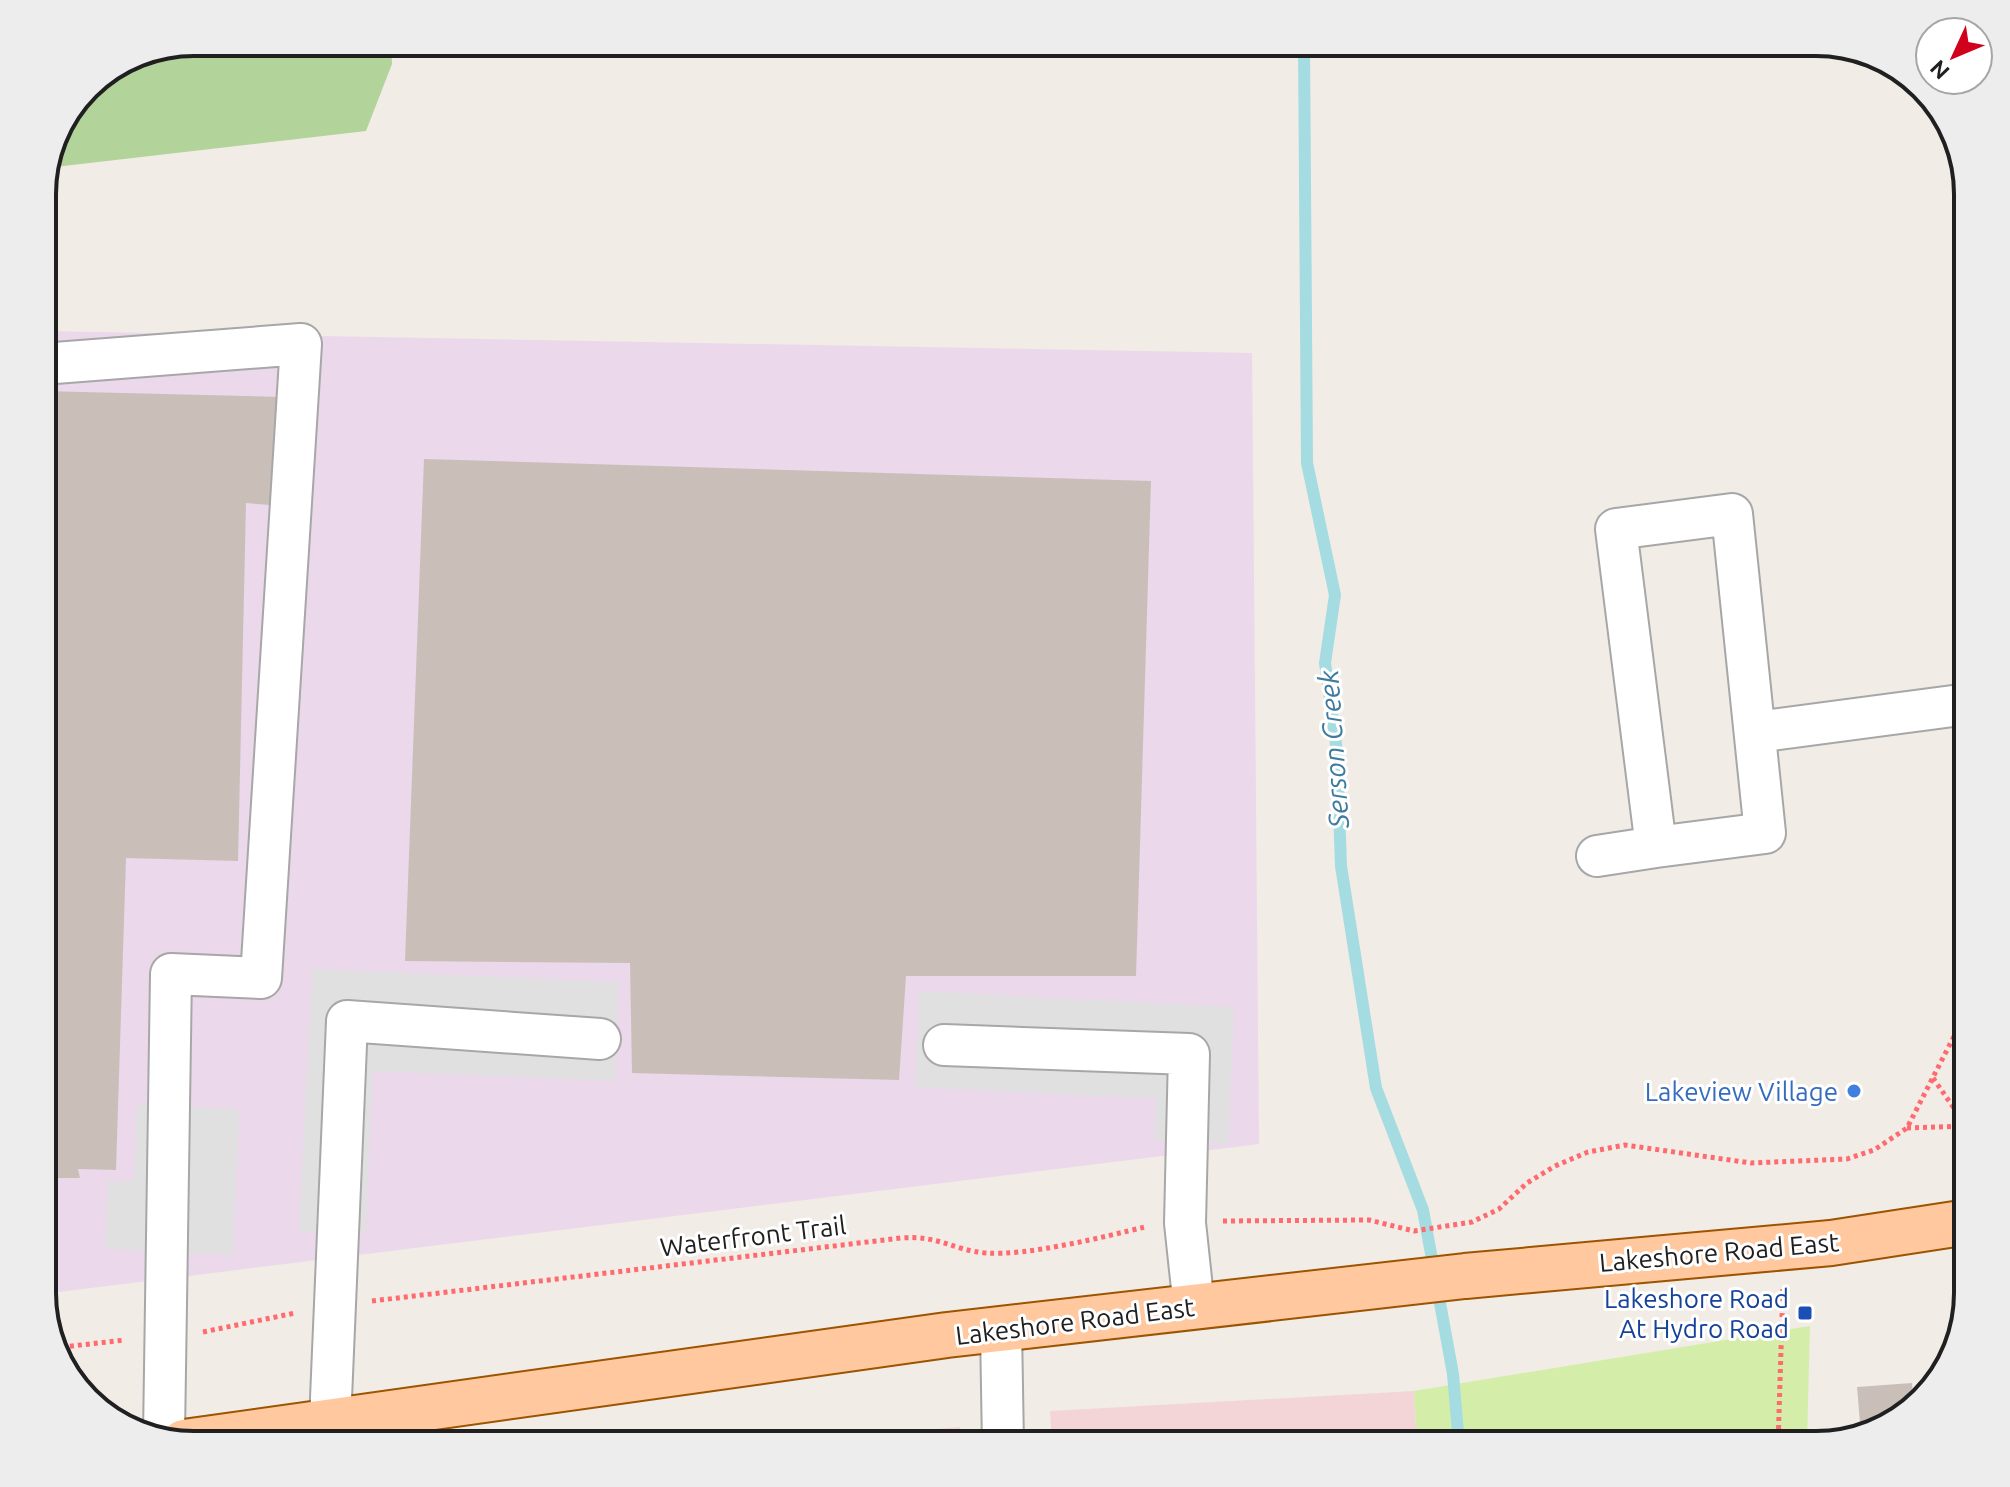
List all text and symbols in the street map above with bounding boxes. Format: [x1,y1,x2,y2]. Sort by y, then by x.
north arrow [1914,16,1994,96]
text: N [1925,56,1954,85]
water label: Serson Creek [1312,668,1354,830]
place label: Lakeview Village [1645,1077,1838,1106]
marker: Lakeview Village [1845,1082,1863,1100]
street label: Waterfront Trail [658,1210,848,1262]
street label: Lakeshore Road East [1598,1227,1840,1277]
place label: Lakeshore Road At Hydro Road [1604,1284,1789,1343]
street label: Lakeshore Road East [954,1292,1196,1350]
marker: Lakeshore Road At Hydro Road [1796,1304,1814,1322]

